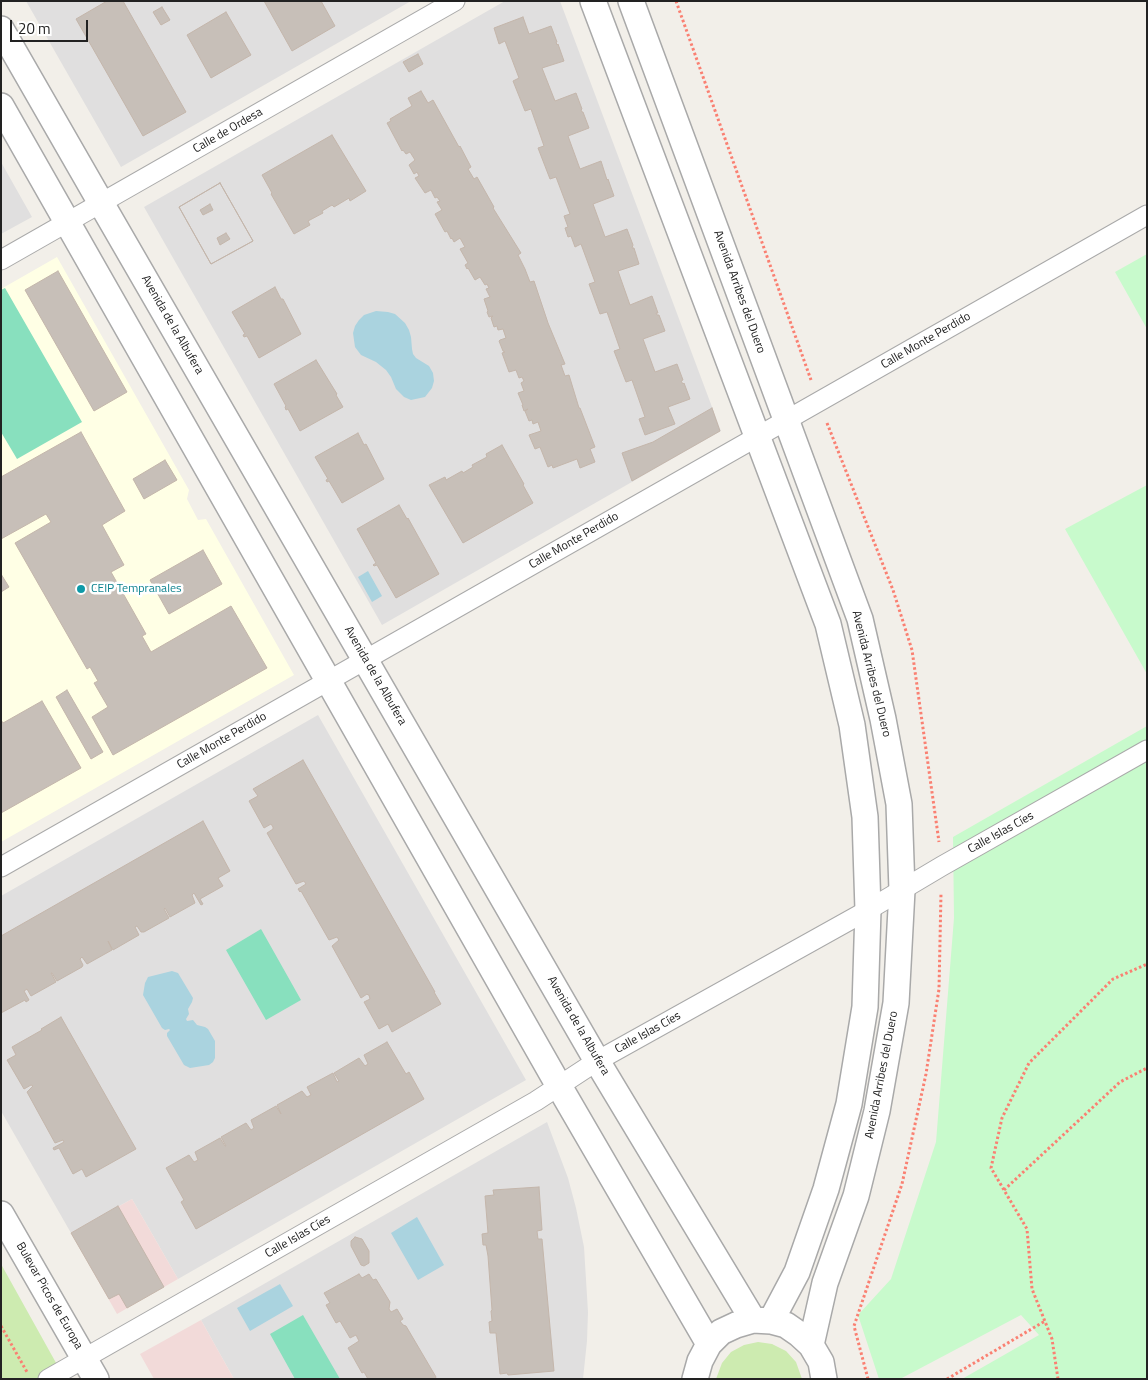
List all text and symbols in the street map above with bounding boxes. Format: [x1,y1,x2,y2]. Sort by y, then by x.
scale bar [12,10,90,42]
text: 20 m [18,17,51,40]
street label: Calle de Ordesa [191,105,265,157]
street label: Avenida Arribes del Duero [710,229,768,355]
street label: Avenida de la Albufera [138,273,206,377]
street label: Calle Monte Perdido [879,309,973,373]
street label: Calle Monte Perdido [527,509,621,573]
place label: CEIP Tempranales [91,582,182,596]
marker: CEIP Tempranales [75,583,87,595]
street label: Avenida Arribes del Duero [848,609,894,739]
street label: Avenida de la Albufera [341,624,409,728]
street label: Calle Monte Perdido [175,709,269,773]
street label: Calle Islas Cíes [966,809,1036,857]
street label: Avenida de la Albufera [544,974,612,1078]
street label: Calle Islas Cíes [613,1009,683,1057]
street label: Avenida Arribes del Duero [863,1010,901,1140]
street label: Calle Islas Cíes [263,1212,333,1262]
street label: Bulevar Picos de Europa [12,1240,86,1352]

